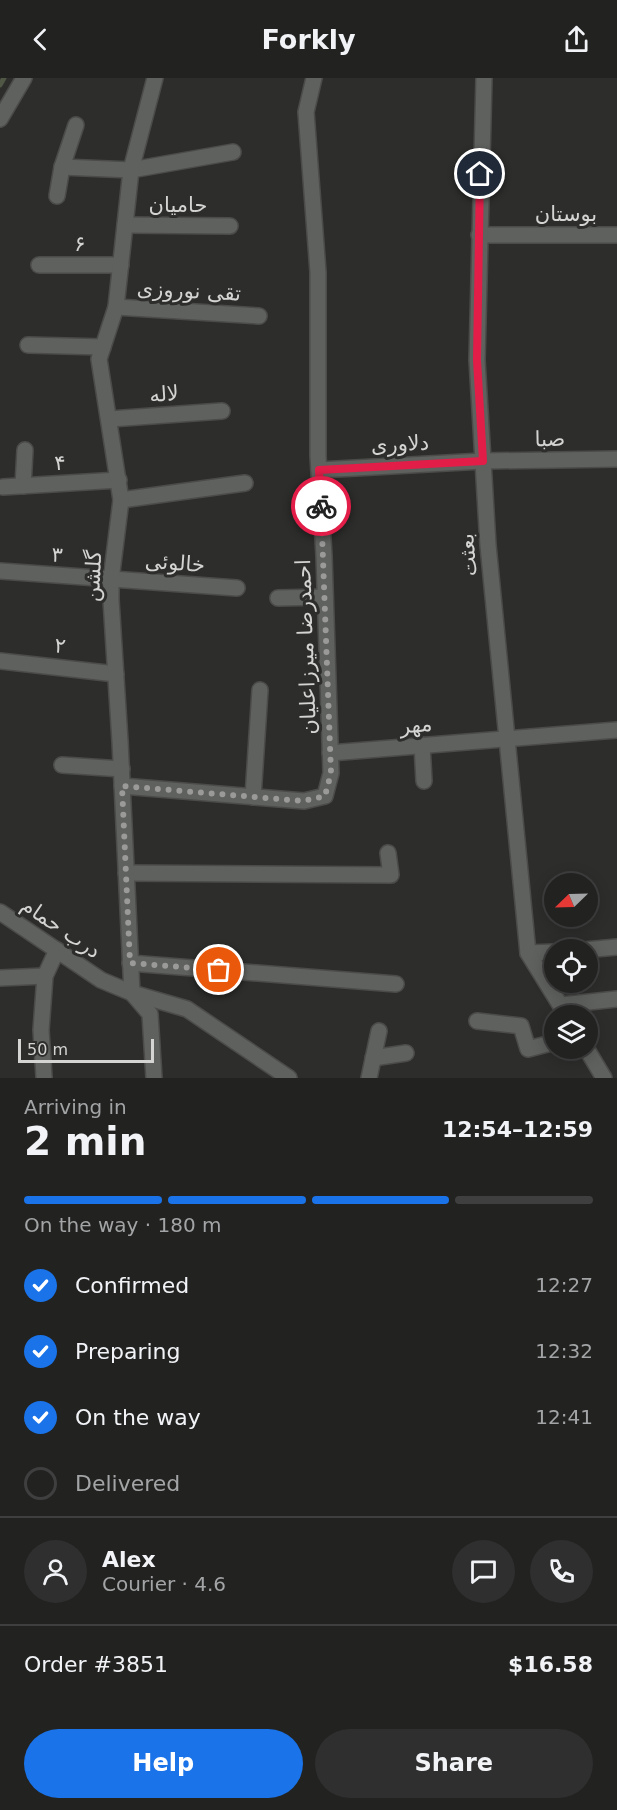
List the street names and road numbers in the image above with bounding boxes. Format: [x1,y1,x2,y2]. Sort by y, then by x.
street label: حامیان [149,193,207,217]
street label: بوستان [535,202,597,226]
street label: ۶ [74,232,86,256]
street label: تقی نوروزی [136,276,242,306]
street label: لاله [148,381,180,407]
street label: صبا [535,427,565,451]
street label: دلاوری [370,430,430,458]
street label: ۴ [54,451,66,475]
street label: بعثت [454,533,482,577]
street label: ۳ [51,543,63,567]
street label: خالوئی [144,549,206,577]
street label: گلشن [80,550,106,602]
street label: احمدرضا میرزاعلیان [291,559,321,735]
street label: ۲ [53,633,67,659]
street label: مهر [398,712,433,738]
street label: درب حمام [17,893,105,963]

